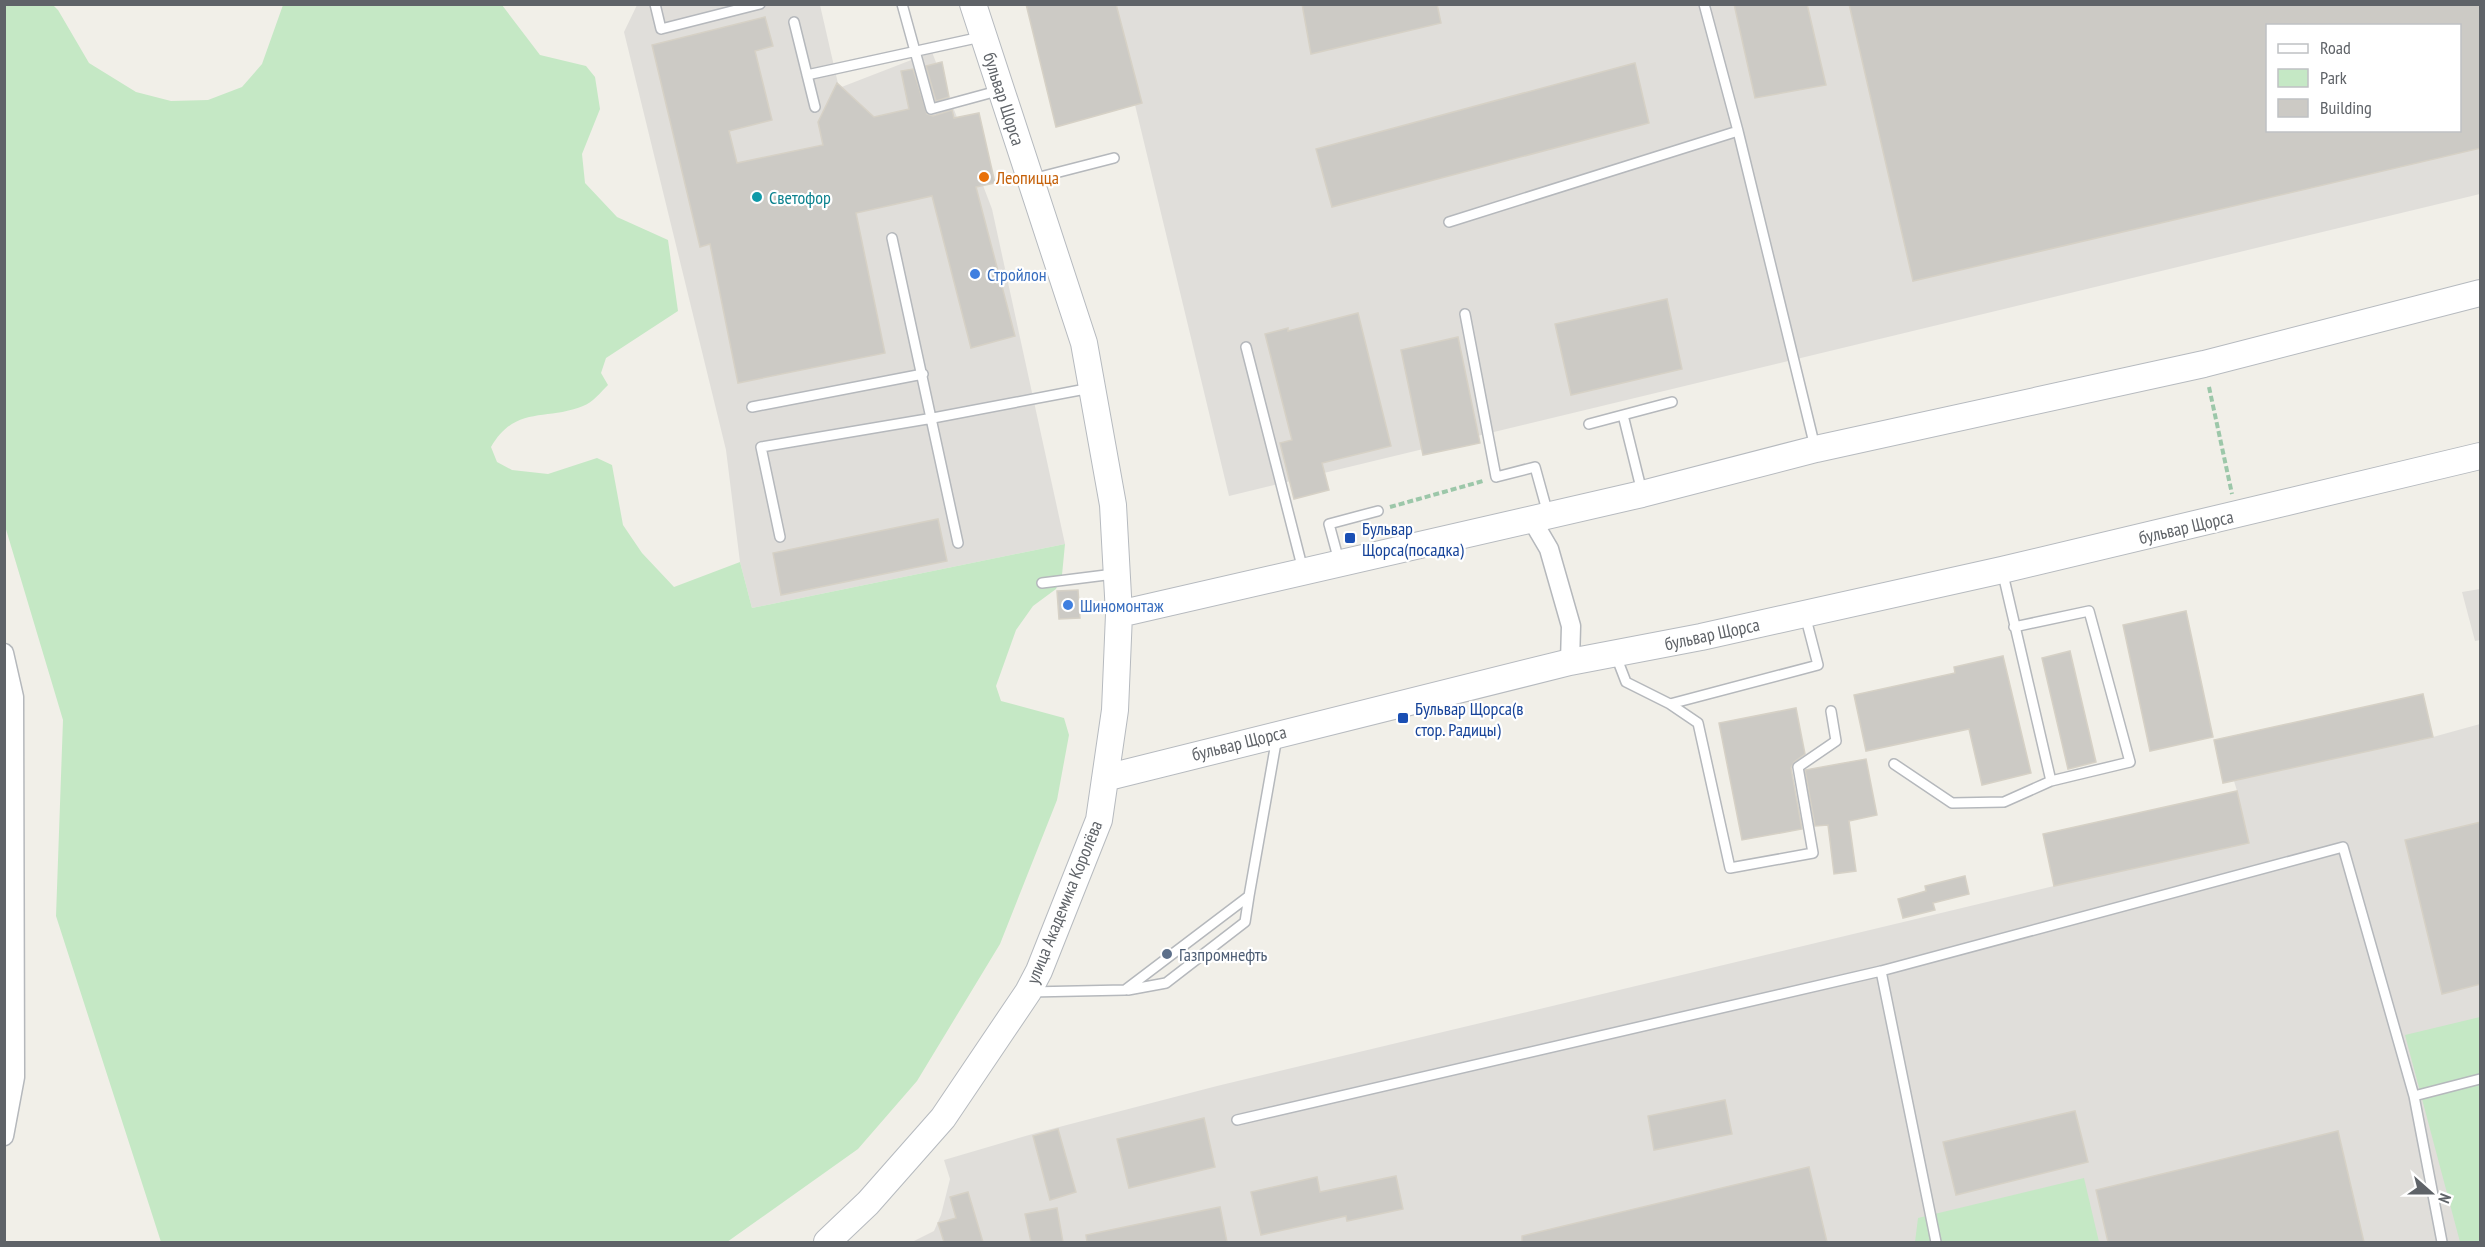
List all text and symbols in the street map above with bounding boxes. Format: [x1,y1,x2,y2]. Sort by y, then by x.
legend [2266,24,2461,132]
text: Road [2320,36,2351,59]
street label: бульвар Щорса [978,50,1030,148]
text: Park [2320,66,2347,89]
text: Building [2320,96,2372,119]
place label: Леопицца [995,166,1059,189]
marker: Леопицца [977,170,991,184]
place label: Светофор [769,186,831,209]
marker: Светофор [750,190,764,204]
place label: Стройлон [987,263,1047,286]
marker: Стройлон [968,267,982,281]
street label: бульвар Щорса [2136,505,2236,549]
place label: Бульвар Щорса(посадка) [1362,517,1465,561]
marker: Бульвар Щорса(посадка) [1343,531,1357,545]
place label: Шиномонтаж [1080,594,1164,617]
marker: Шиномонтаж [1061,598,1075,612]
street label: бульвар Щорса [1662,613,1762,655]
place label: Бульвар Щорса(в стор. Радицы) [1415,697,1523,741]
marker: Бульвар Щорса(в стор. Радицы) [1396,711,1410,725]
street label: бульвар Щорса [1189,720,1289,766]
street label: улица Академика Королёва [1021,817,1107,987]
place label: Газпромнефть [1179,943,1268,966]
marker: Газпромнефть [1160,947,1174,961]
north arrow [2401,1163,2461,1223]
text: N [2434,1191,2456,1206]

